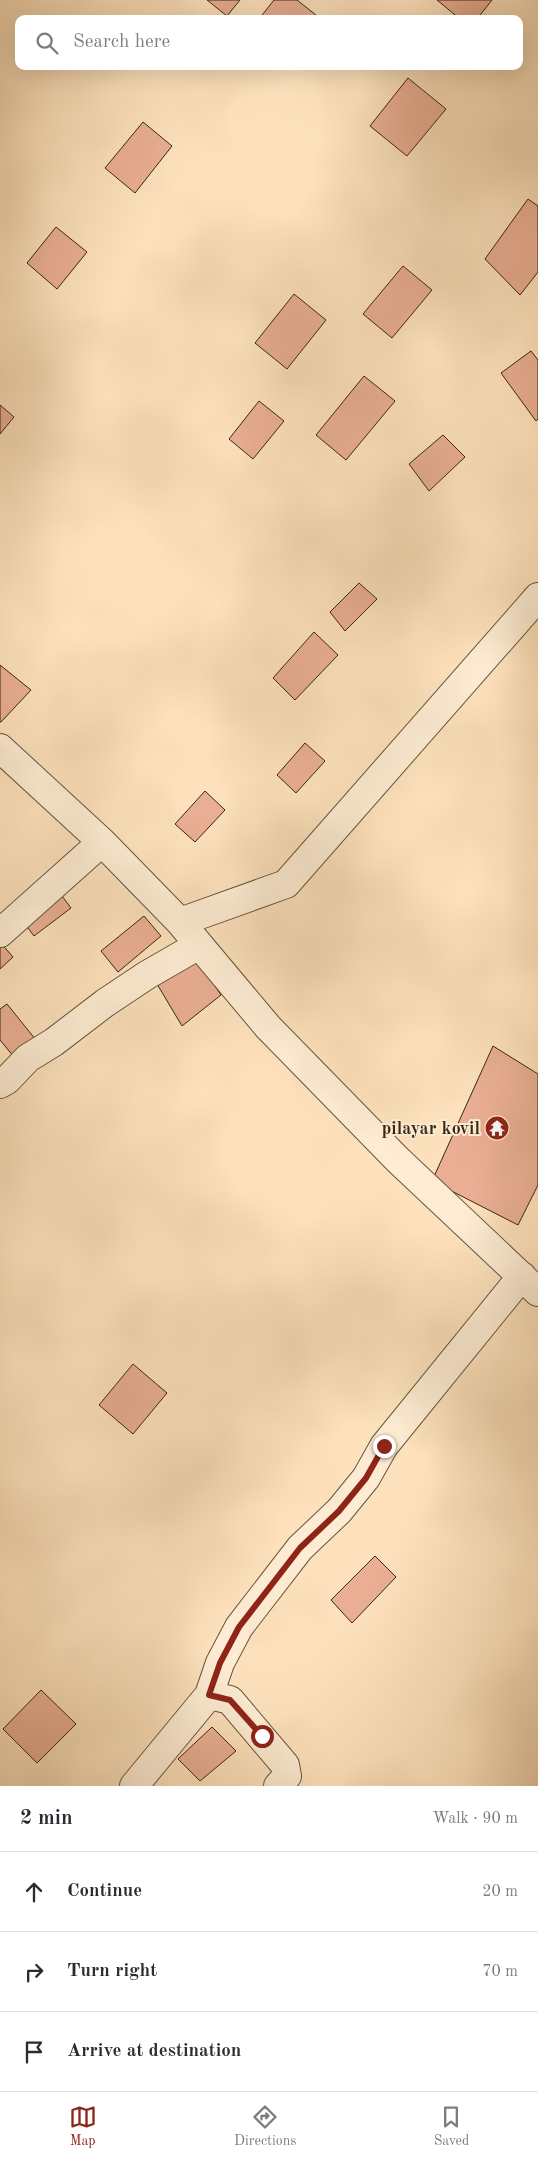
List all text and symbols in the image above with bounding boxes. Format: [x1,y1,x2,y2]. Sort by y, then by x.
search box [15,15,523,70]
icon: search [33,29,61,57]
text: Search here [73,33,170,52]
temple icon: pilayar kovil [484,1115,510,1141]
place label: pilayar kovil [382,1120,480,1138]
route end [373,1435,396,1458]
route start [251,1725,274,1748]
text: 2 min [20,1808,73,1829]
text: Walk · 90 m [432,1811,518,1827]
icon: ahead [20,1878,48,1906]
text: Continue [67,1882,142,1901]
text: 20 m [482,1884,518,1900]
icon: right [20,1958,48,1986]
text: Turn right [67,1962,157,1981]
text: 70 m [482,1964,518,1980]
icon: arrive [20,2038,48,2066]
text: Arrive at destination [67,2042,241,2061]
tab: Map [69,2103,97,2150]
tab: Directions [234,2103,296,2150]
tab: Saved [434,2103,469,2150]

